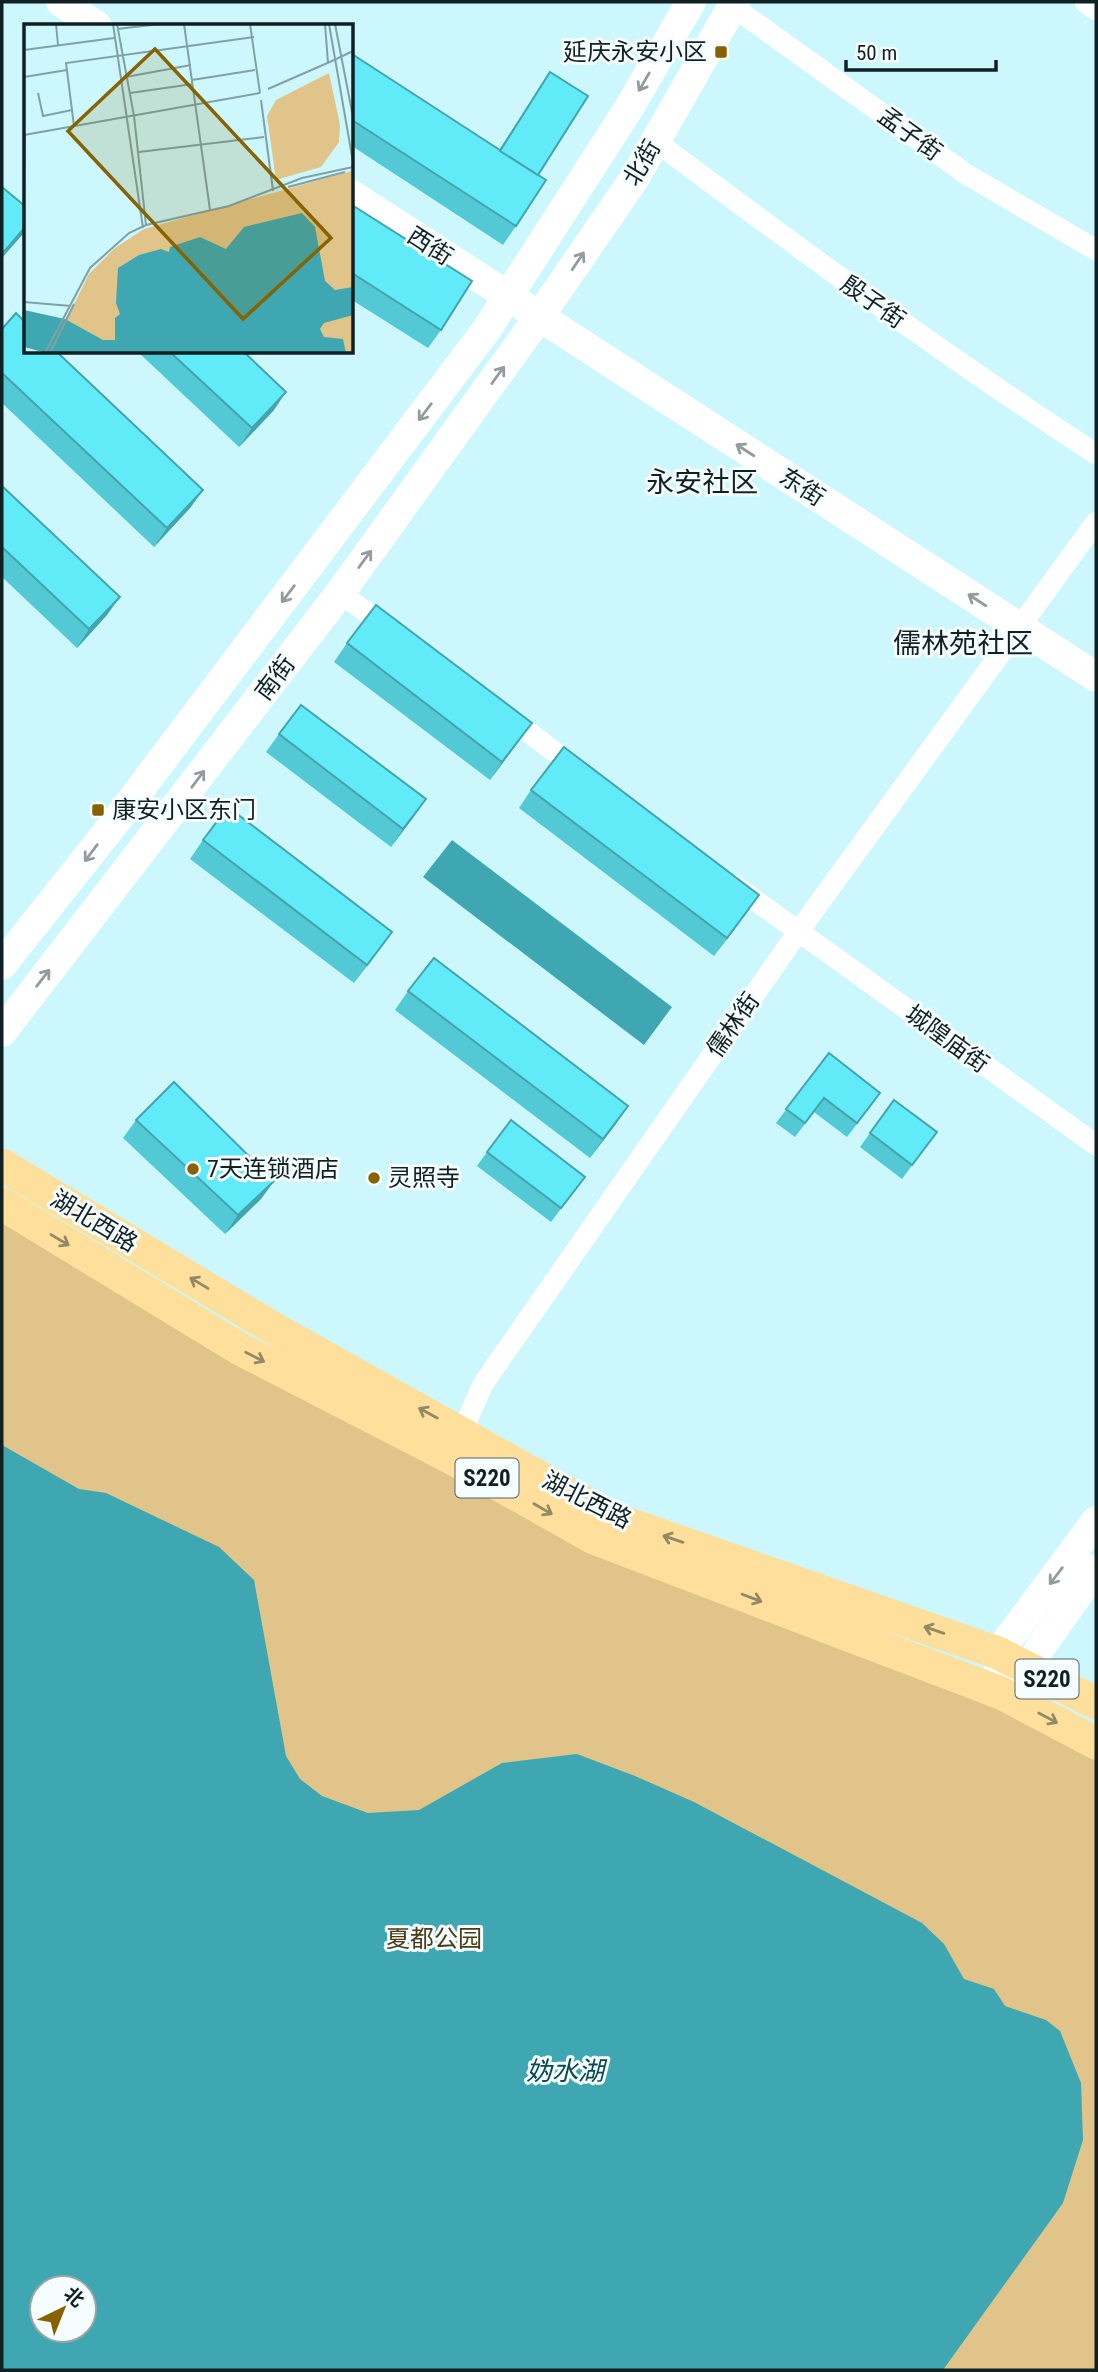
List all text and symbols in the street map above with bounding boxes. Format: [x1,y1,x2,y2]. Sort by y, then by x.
inset map [24,24,354,354]
scale bar [846,28,996,72]
place label: 延庆永安小区 [563,38,707,66]
text: 50 m [856,41,897,65]
marker: 延庆永安小区 [713,44,729,60]
one-way arrow [637,71,651,91]
street label: 孟子街 [873,102,947,166]
street label: 北街 [618,135,666,191]
street label: 西街 [402,221,458,271]
one-way arrow [571,252,585,271]
street label: 殷子街 [835,270,911,334]
one-way arrow [491,366,505,385]
one-way arrow [417,402,432,421]
one-way arrow [736,443,755,458]
street label: 东街 [774,462,830,512]
district label: 永安社区 [646,466,758,499]
one-way arrow [358,550,372,569]
one-way arrow [281,584,296,603]
one-way arrow [968,593,987,608]
district label: 儒林苑社区 [893,627,1033,660]
street label: 南街 [249,650,301,706]
one-way arrow [190,770,205,789]
place label: 康安小区东门 [112,796,256,824]
marker: 康安小区东门 [90,802,106,818]
one-way arrow [84,843,99,862]
one-way arrow [36,970,51,988]
street label: 儒林街 [701,987,765,1063]
street label: 城隍庙街 [900,999,994,1079]
place label: 7天连锁酒店 [207,1155,339,1183]
marker: 7天连锁酒店 [185,1161,201,1177]
place label: 灵照寺 [388,1164,460,1192]
marker: 灵照寺 [366,1170,382,1186]
street label: 湖北西路 [46,1184,142,1258]
one-way arrow [50,1233,70,1247]
one-way arrow [189,1276,209,1290]
one-way arrow [244,1350,265,1364]
one-way arrow [418,1406,438,1420]
road number: S220 [456,1458,518,1498]
street label: 湖北西路 [538,1466,636,1534]
one-way arrow [532,1502,552,1516]
one-way arrow [662,1532,684,1545]
one-way arrow [1048,1566,1063,1584]
one-way arrow [740,1593,762,1606]
one-way arrow [923,1623,945,1636]
road number: S220 [1016,1660,1078,1698]
one-way arrow [1038,1711,1058,1725]
park label: 夏都公园 [386,1925,482,1953]
water label: 妫水湖 [526,2056,608,2086]
north arrow [28,2274,98,2344]
text: 北 [59,2282,89,2312]

